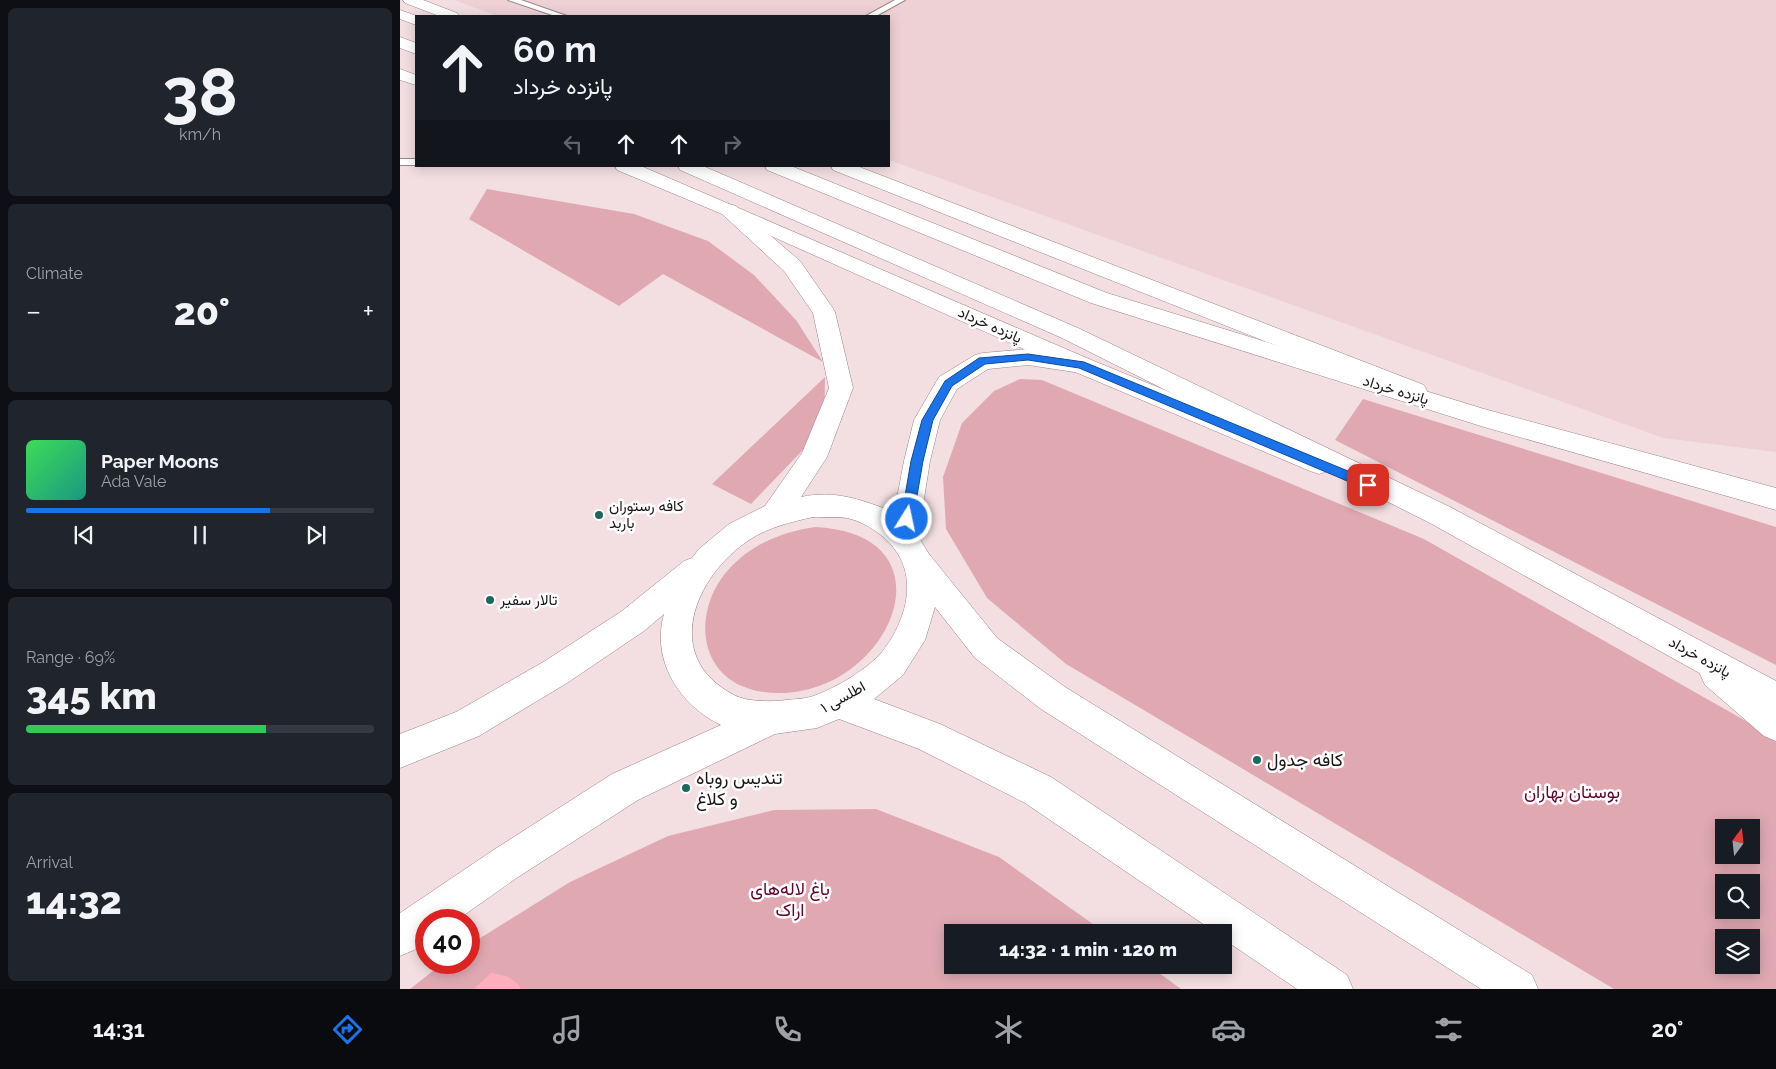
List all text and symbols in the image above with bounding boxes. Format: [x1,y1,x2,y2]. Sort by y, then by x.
text: 60 m [513,29,597,70]
icon: ahead [430,35,495,100]
text: 38 [162,54,238,130]
text: پانزده خرداد [513,73,613,99]
text: km/h [179,125,221,144]
icon: left [559,130,587,158]
icon: ahead [612,130,640,158]
icon: ahead [665,130,693,158]
icon: right [718,130,746,158]
text: Climate [26,264,83,283]
text: 20° [174,289,230,334]
text: − [26,295,41,328]
text: + [362,295,374,328]
street label: پانزده خرداد [955,303,1025,348]
street label: پانزده خرداد [1361,371,1431,410]
text: Paper Moons [101,450,219,472]
pin [1347,464,1389,506]
icon: arrive [1354,471,1382,499]
text: Ada Vale [101,472,166,491]
position arrow [880,492,932,544]
place label: کافه رستوران باربد [609,497,684,532]
marker: کافه رستوران باربد [593,509,605,521]
icon: previous [70,521,98,549]
icon: pause [186,521,214,549]
icon: next [302,521,330,549]
place label: تالار سفیر [499,591,557,609]
marker: تالار سفیر [484,594,496,606]
street label: پانزده خرداد [1665,633,1734,682]
text: Range · 69% [26,648,115,667]
text: 345 km [26,673,157,718]
street label: اطلسی ۱ [817,677,869,718]
place label: کافه جدول [1267,749,1343,771]
marker: کافه جدول [1251,754,1263,766]
place label: تندیس روباه و کلاغ [696,767,782,811]
park label: بوستان بهاران [1524,781,1620,803]
marker: تندیس روباه و کلاغ [680,782,692,794]
north arrow [1715,819,1760,864]
map controls [1715,819,1760,974]
text: Arrival [26,853,73,872]
button: search [1715,874,1760,919]
text: 14:32 [26,878,122,923]
park label: باغ لاله‌های اراک [750,878,830,921]
speed limit sign: 40 [415,909,480,974]
button: layers [1715,929,1760,974]
text: 14:32 · 1 min · 120 m [999,938,1177,960]
icon: directions [330,1012,365,1047]
icon: music [550,1012,585,1047]
icon: phone [770,1012,805,1047]
icon: climate [991,1012,1026,1047]
icon: car [1211,1012,1246,1047]
icon: filters [1431,1012,1466,1047]
text: 14:31 [93,1016,145,1042]
text: 20° [1652,1016,1683,1042]

